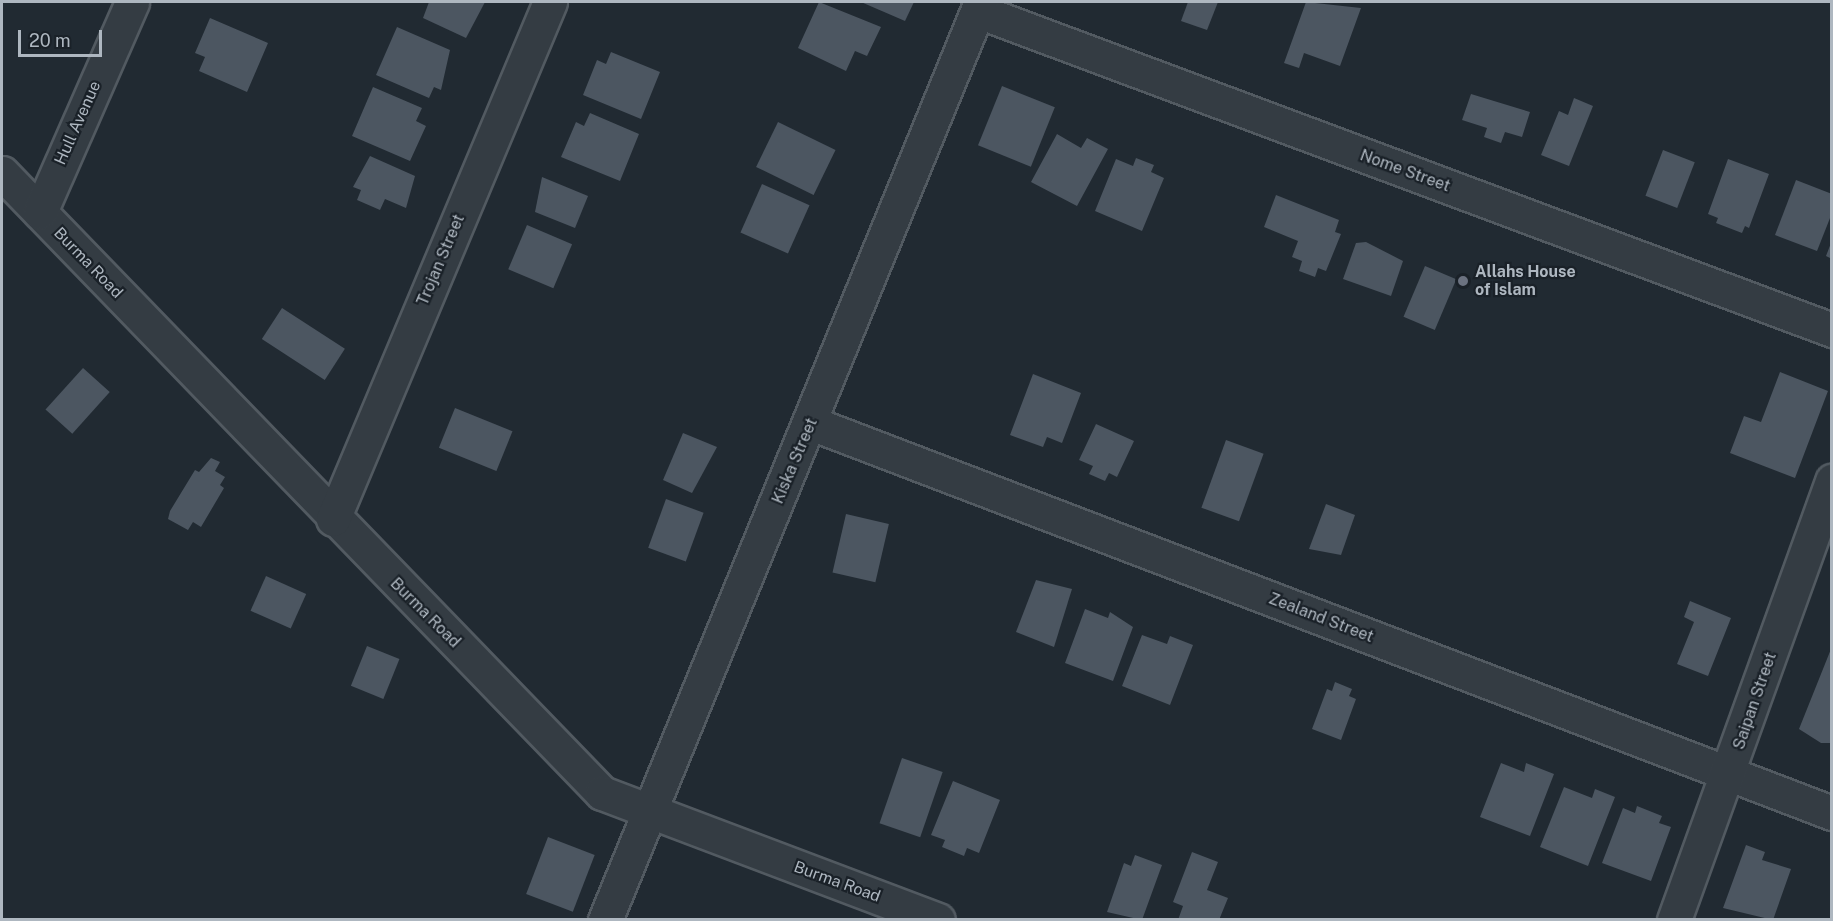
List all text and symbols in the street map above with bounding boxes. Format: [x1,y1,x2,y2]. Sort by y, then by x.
scale bar [21,18,105,56]
text: 20 m [29,30,71,51]
street label: Hull Avenue [51,78,105,168]
street label: Nome Street [1357,146,1453,196]
street label: Trojan Street [413,212,469,308]
street label: Burma Road [50,224,126,302]
place label: Allahs House of Islam [1475,262,1576,300]
marker: Allahs House of Islam [1456,274,1470,288]
street label: Kiska Street [768,415,822,507]
street label: Burma Road [386,574,464,652]
street label: Zealand Street [1266,589,1376,647]
street label: Saipan Street [1729,650,1781,752]
street label: Burma Road [791,857,883,907]

